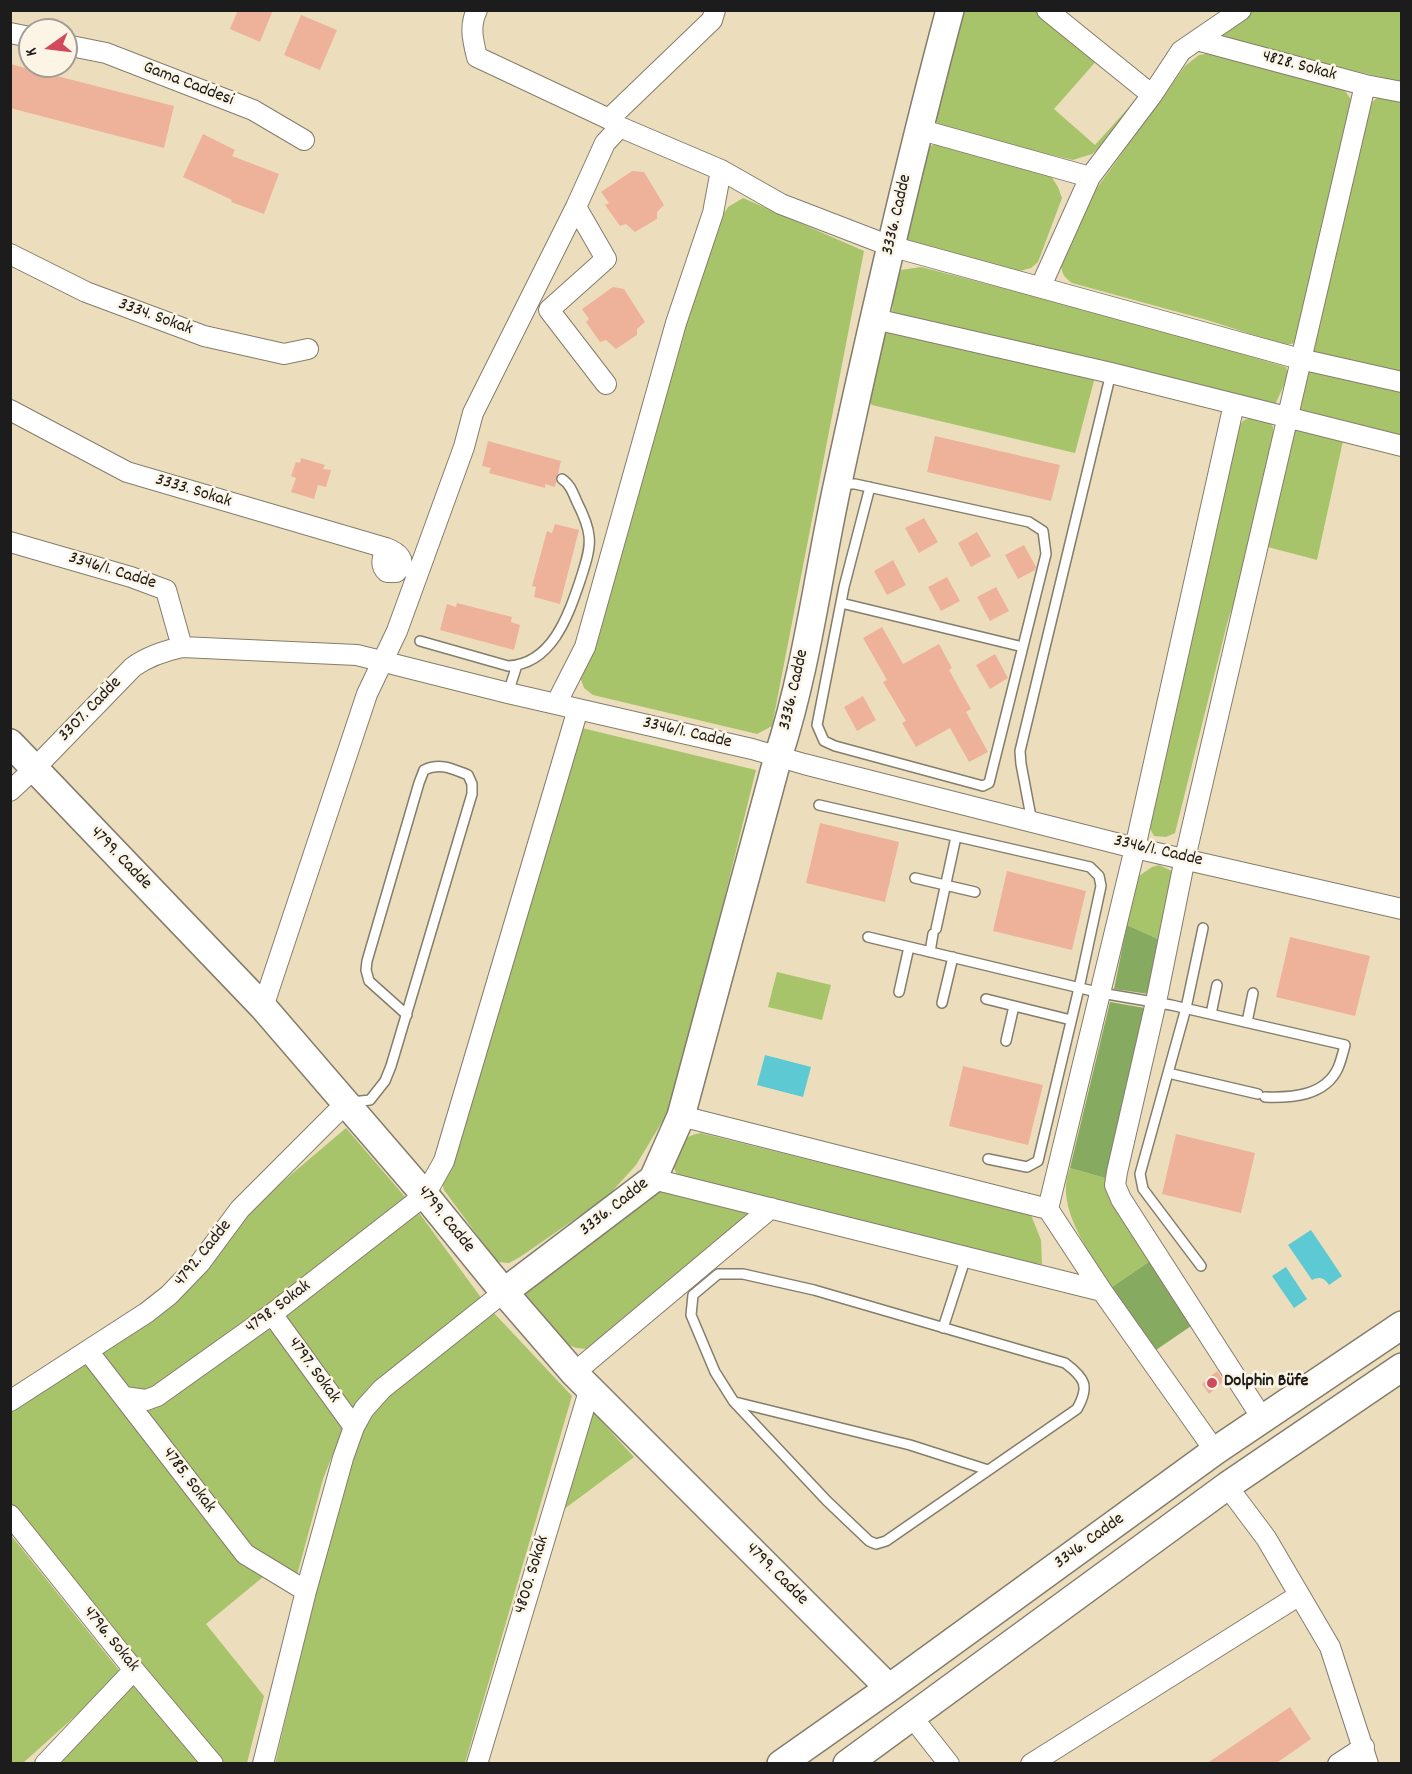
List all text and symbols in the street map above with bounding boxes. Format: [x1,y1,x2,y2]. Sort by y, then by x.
north arrow [18,18,78,78]
text: K [20,46,44,58]
street label: 4828. Sokak [1259,47,1339,87]
street label: Gama Caddesi [140,58,236,112]
street label: 3336. Cadde [878,173,918,257]
street label: 3334. Sokak [115,295,195,341]
street label: 3333. Sokak [152,470,234,514]
street label: 3346/1. Cadde [66,548,158,596]
street label: 3336. Cadde [775,648,815,732]
street label: 3307. Cadde [55,673,127,747]
street label: 3346/1. Cadde [640,713,734,755]
street label: 4799. Cadde [84,823,156,895]
street label: 3346/1. Cadde [1111,831,1205,873]
street label: 3336. Cadde [576,1174,654,1242]
street label: 4799. Cadde [411,1182,479,1258]
street label: 4792. Cadde [171,1216,237,1292]
street label: 4798. Sokak [242,1276,316,1340]
street label: 4797. Sokak [282,1334,344,1408]
place label: Dolphin Büfe [1224,1372,1308,1394]
marker: Dolphin Büfe [1205,1376,1219,1390]
street label: 4785. Sokak [156,1444,220,1518]
street label: 3346. Cadde [1051,1509,1129,1575]
street label: 4800. Sokak [511,1533,555,1617]
street label: 4799. Cadde [740,1539,812,1611]
street label: 4796. Sokak [77,1603,143,1677]

